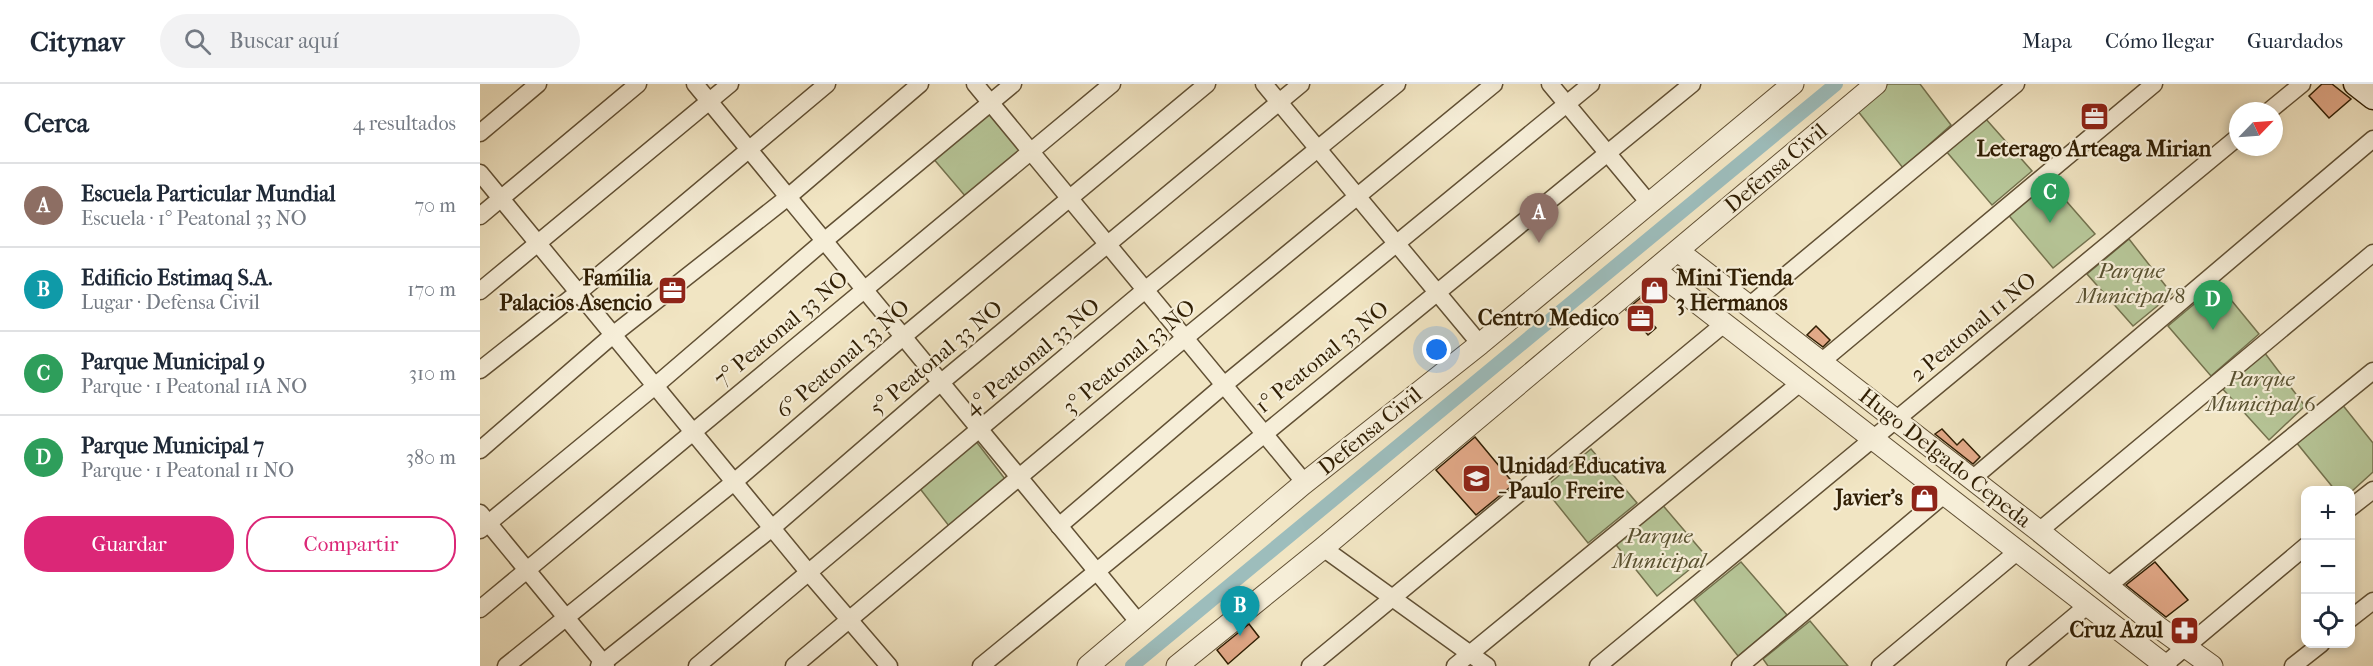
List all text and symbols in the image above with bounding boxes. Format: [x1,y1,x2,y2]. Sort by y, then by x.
search box [160,14,580,68]
text: Citynav [30,25,124,58]
icon: search [181,25,214,58]
text: Buscar aquí [229,28,339,54]
text: Mapa [2022,29,2072,53]
text: Cómo llegar [2105,29,2214,53]
text: Guardados [2247,29,2343,53]
office icon: Leterago Arteaga Mirian [2078,101,2110,133]
north arrow [2229,102,2283,156]
text: Cerca [24,108,89,139]
text: 4 resultados [353,112,456,135]
street label: Defensa Civil [1719,118,1833,218]
place label: Leterago Arteaga Mirian [1977,136,2212,162]
pin: C [2030,174,2070,223]
text: Escuela Particular Mundial [81,181,336,207]
text: A [37,194,50,217]
text: 70 m [414,194,456,217]
pin: A [1520,194,1558,243]
text: Escuela · 1° Peatonal 33 NO [81,207,307,230]
park label: Parque Municipal 8 [2075,258,2185,309]
text: Edificio Estimaq S.A. [81,265,273,291]
place label: Familia Palacios Asencio [499,265,653,316]
place label: Mini Tienda 3 Hermanos [1675,265,1794,316]
street label: 7° Peatonal 33 NO [709,266,853,392]
street label: 2 Peatonal 11 NO [1905,267,2041,387]
office icon: Familia Palacios Asencio [657,275,689,307]
shop icon: Mini Tienda 3 Hermanos [1639,275,1671,307]
text: B [37,278,50,301]
text: 170 m [407,278,456,301]
pin: D [2194,280,2232,330]
text: Lugar · Defensa Civil [81,291,260,314]
street label: 4° Peatonal 33 NO [959,293,1105,421]
street label: 6° Peatonal 33 NO [771,294,915,424]
street label: 3° Peatonal 33 NO [1058,294,1200,420]
street label: 5° Peatonal 33 NO [864,295,1008,421]
street label: 1° Peatonal 33 NO [1250,295,1394,419]
office icon: Centro Medico [1624,302,1656,334]
place label: Centro Medico [1478,305,1619,331]
your location [1422,335,1451,364]
text: Parque Municipal 9 [81,349,265,375]
text: C [37,362,50,385]
text: 310 m [409,362,456,385]
park label: Parque Municipal 6 [2204,366,2317,417]
text: Parque · 1 Peatonal 11A NO [81,375,307,398]
street label: Defensa Civil [1313,381,1427,481]
street label: Hugo Delgado Cepeda [1854,383,2037,534]
text: Parque Municipal 7 [81,433,264,459]
text: D [36,446,51,469]
text: 380 m [406,446,456,469]
place label: Unidad Educativa - Paulo Freire [1497,453,1666,504]
text: Parque · 1 Peatonal 11 NO [81,459,294,482]
school or university icon: Unidad Educativa - Paulo Freire [1461,463,1493,495]
shop icon: Javier's [1908,482,1940,514]
place label: Javier's [1833,485,1903,511]
map controls [2301,486,2355,648]
button: + [2301,486,2355,540]
button: Guardar [24,516,234,572]
button: Compartir [246,516,456,572]
park label: Parque Municipal [1611,523,1708,574]
button: − [2301,540,2355,594]
pin: B [1220,586,1260,636]
button: locate [2301,594,2355,648]
pharmacy icon: Cruz Azul [2168,614,2200,646]
place label: Cruz Azul [2069,617,2164,643]

